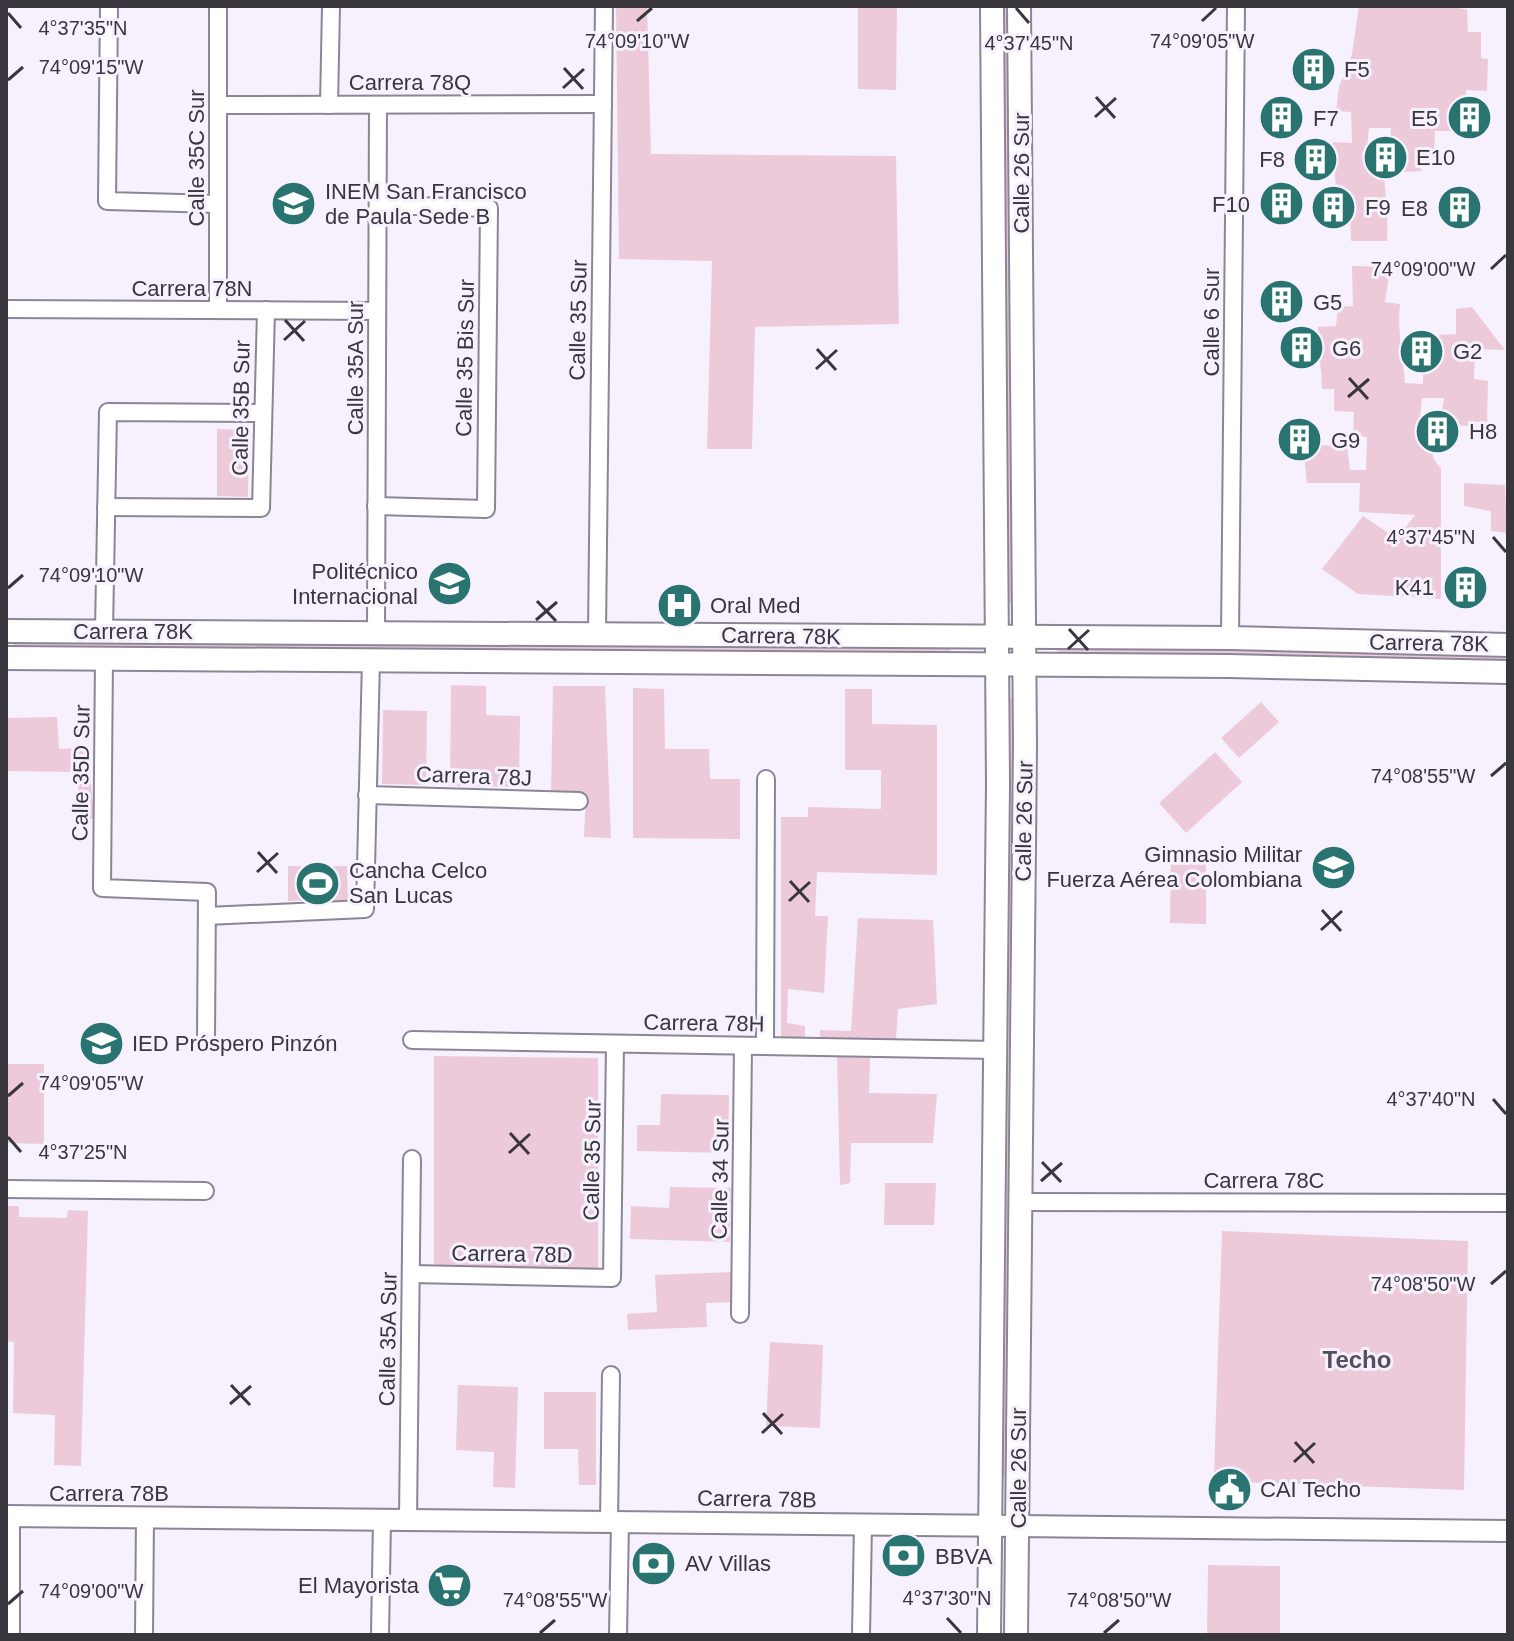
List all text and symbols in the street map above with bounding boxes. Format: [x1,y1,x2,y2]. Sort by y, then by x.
text: 4°37'35"N [39,17,127,39]
text: 74°09'10"W [585,30,689,52]
text: 74°09'05"W [1150,30,1254,52]
text: 4°37'45"N [985,32,1073,54]
building icon: F5 [1289,45,1337,93]
text: 74°09'15"W [39,56,143,78]
place label: F5 [1344,57,1370,82]
street label: Carrera 78Q [349,70,471,95]
street label: Calle 35C Sur [184,90,209,226]
building icon: F7 [1258,94,1306,142]
building icon: E5 [1445,94,1493,142]
place label: F7 [1313,106,1339,131]
place label: E5 [1411,106,1438,131]
street label: Calle 26 Sur [1009,112,1034,234]
building icon: E10 [1361,133,1409,181]
building icon: F8 [1292,135,1340,183]
place label: E10 [1416,145,1455,170]
place label: F8 [1259,147,1285,172]
place label: INEM San Francisco de Paula Sede B [325,179,527,229]
school or university icon: INEM San Francisco de Paula Sede B [270,180,318,228]
building icon: F10 [1257,180,1305,228]
building icon: F9 [1310,183,1358,231]
building icon: E8 [1435,184,1483,232]
place label: F10 [1212,192,1250,217]
place label: F9 [1365,195,1391,220]
place label: E8 [1401,196,1428,221]
text: 74°09'00"W [1371,258,1475,280]
street label: Calle 35 Sur [564,259,592,381]
street label: Calle 6 Sur [1199,268,1224,376]
street label: Carrera 78N [131,276,253,301]
building icon: G5 [1258,278,1306,326]
street label: Calle 35 Bis Sur [451,279,479,437]
place label: G5 [1313,290,1342,315]
street label: Calle 35A Sur [343,301,368,435]
building icon: G6 [1277,324,1325,372]
building icon: G2 [1398,327,1446,375]
place label: G6 [1332,336,1361,361]
place label: G2 [1453,339,1482,364]
street label: Calle 35B Sur [227,340,255,476]
building icon: H8 [1414,407,1462,455]
building icon: G9 [1276,416,1324,464]
place label: H8 [1469,419,1497,444]
place label: G9 [1331,428,1360,453]
text: 4°37'45"N [1387,526,1475,548]
place label: Politécnico Internacional [292,559,418,609]
school or university icon: Politécnico Internacional [425,560,473,608]
building icon: K41 [1441,563,1489,611]
text: 74°09'10"W [39,564,143,586]
place label: K41 [1395,575,1434,600]
hospital icon: Oral Med [655,581,703,629]
place label: Oral Med [710,593,800,618]
street label: Carrera 78K [73,619,193,644]
street label: Carrera 78K [721,622,841,650]
street label: Carrera 78K [1369,629,1489,657]
street label: Calle 35D Sur [67,704,95,842]
street label: Calle 26 Sur [1010,760,1038,882]
street label: Carrera 78J [416,761,532,791]
text: 74°08'55"W [1371,765,1475,787]
place label: Gimnasio Militar Fuerza Aérea Colombiana [1046,842,1303,892]
school or university icon: Gimnasio Militar Fuerza Aérea Colombiana [1309,843,1357,891]
place label: Cancha Celco San Lucas [349,858,487,908]
sports icon: Cancha Celco San Lucas [294,859,342,907]
street label: Carrera 78H [643,1009,765,1037]
school or university icon: IED Próspero Pinzón [77,1019,125,1067]
place label: IED Próspero Pinzón [132,1031,337,1056]
text: 74°09'05"W [39,1072,143,1094]
text: 4°37'40"N [1387,1088,1475,1110]
street label: Calle 35 Sur [578,1099,606,1221]
street label: Calle 34 Sur [706,1118,734,1240]
text: 4°37'25"N [39,1141,127,1163]
street label: Carrera 78C [1203,1168,1325,1193]
street label: Carrera 78D [451,1240,573,1268]
street label: Calle 35A Sur [374,1272,402,1406]
text: 74°08'50"W [1371,1273,1475,1295]
district label: Techo [1323,1346,1391,1373]
street label: Calle 26 Sur [1006,1407,1031,1529]
public building icon: CAI Techo [1205,1465,1253,1513]
place label: CAI Techo [1260,1477,1361,1502]
street label: Carrera 78B [49,1481,169,1506]
street label: Carrera 78B [697,1485,817,1513]
bank icon: BBVA [880,1532,928,1580]
bank icon: AV Villas [630,1539,678,1587]
place label: BBVA [935,1544,992,1569]
place label: AV Villas [685,1551,771,1576]
supermarket icon: El Mayorista [426,1561,474,1609]
place label: El Mayorista [298,1573,420,1598]
text: 74°09'00"W [39,1580,143,1602]
text: 4°37'30"N [903,1587,991,1609]
text: 74°08'55"W [503,1589,607,1611]
text: 74°08'50"W [1067,1589,1171,1611]

